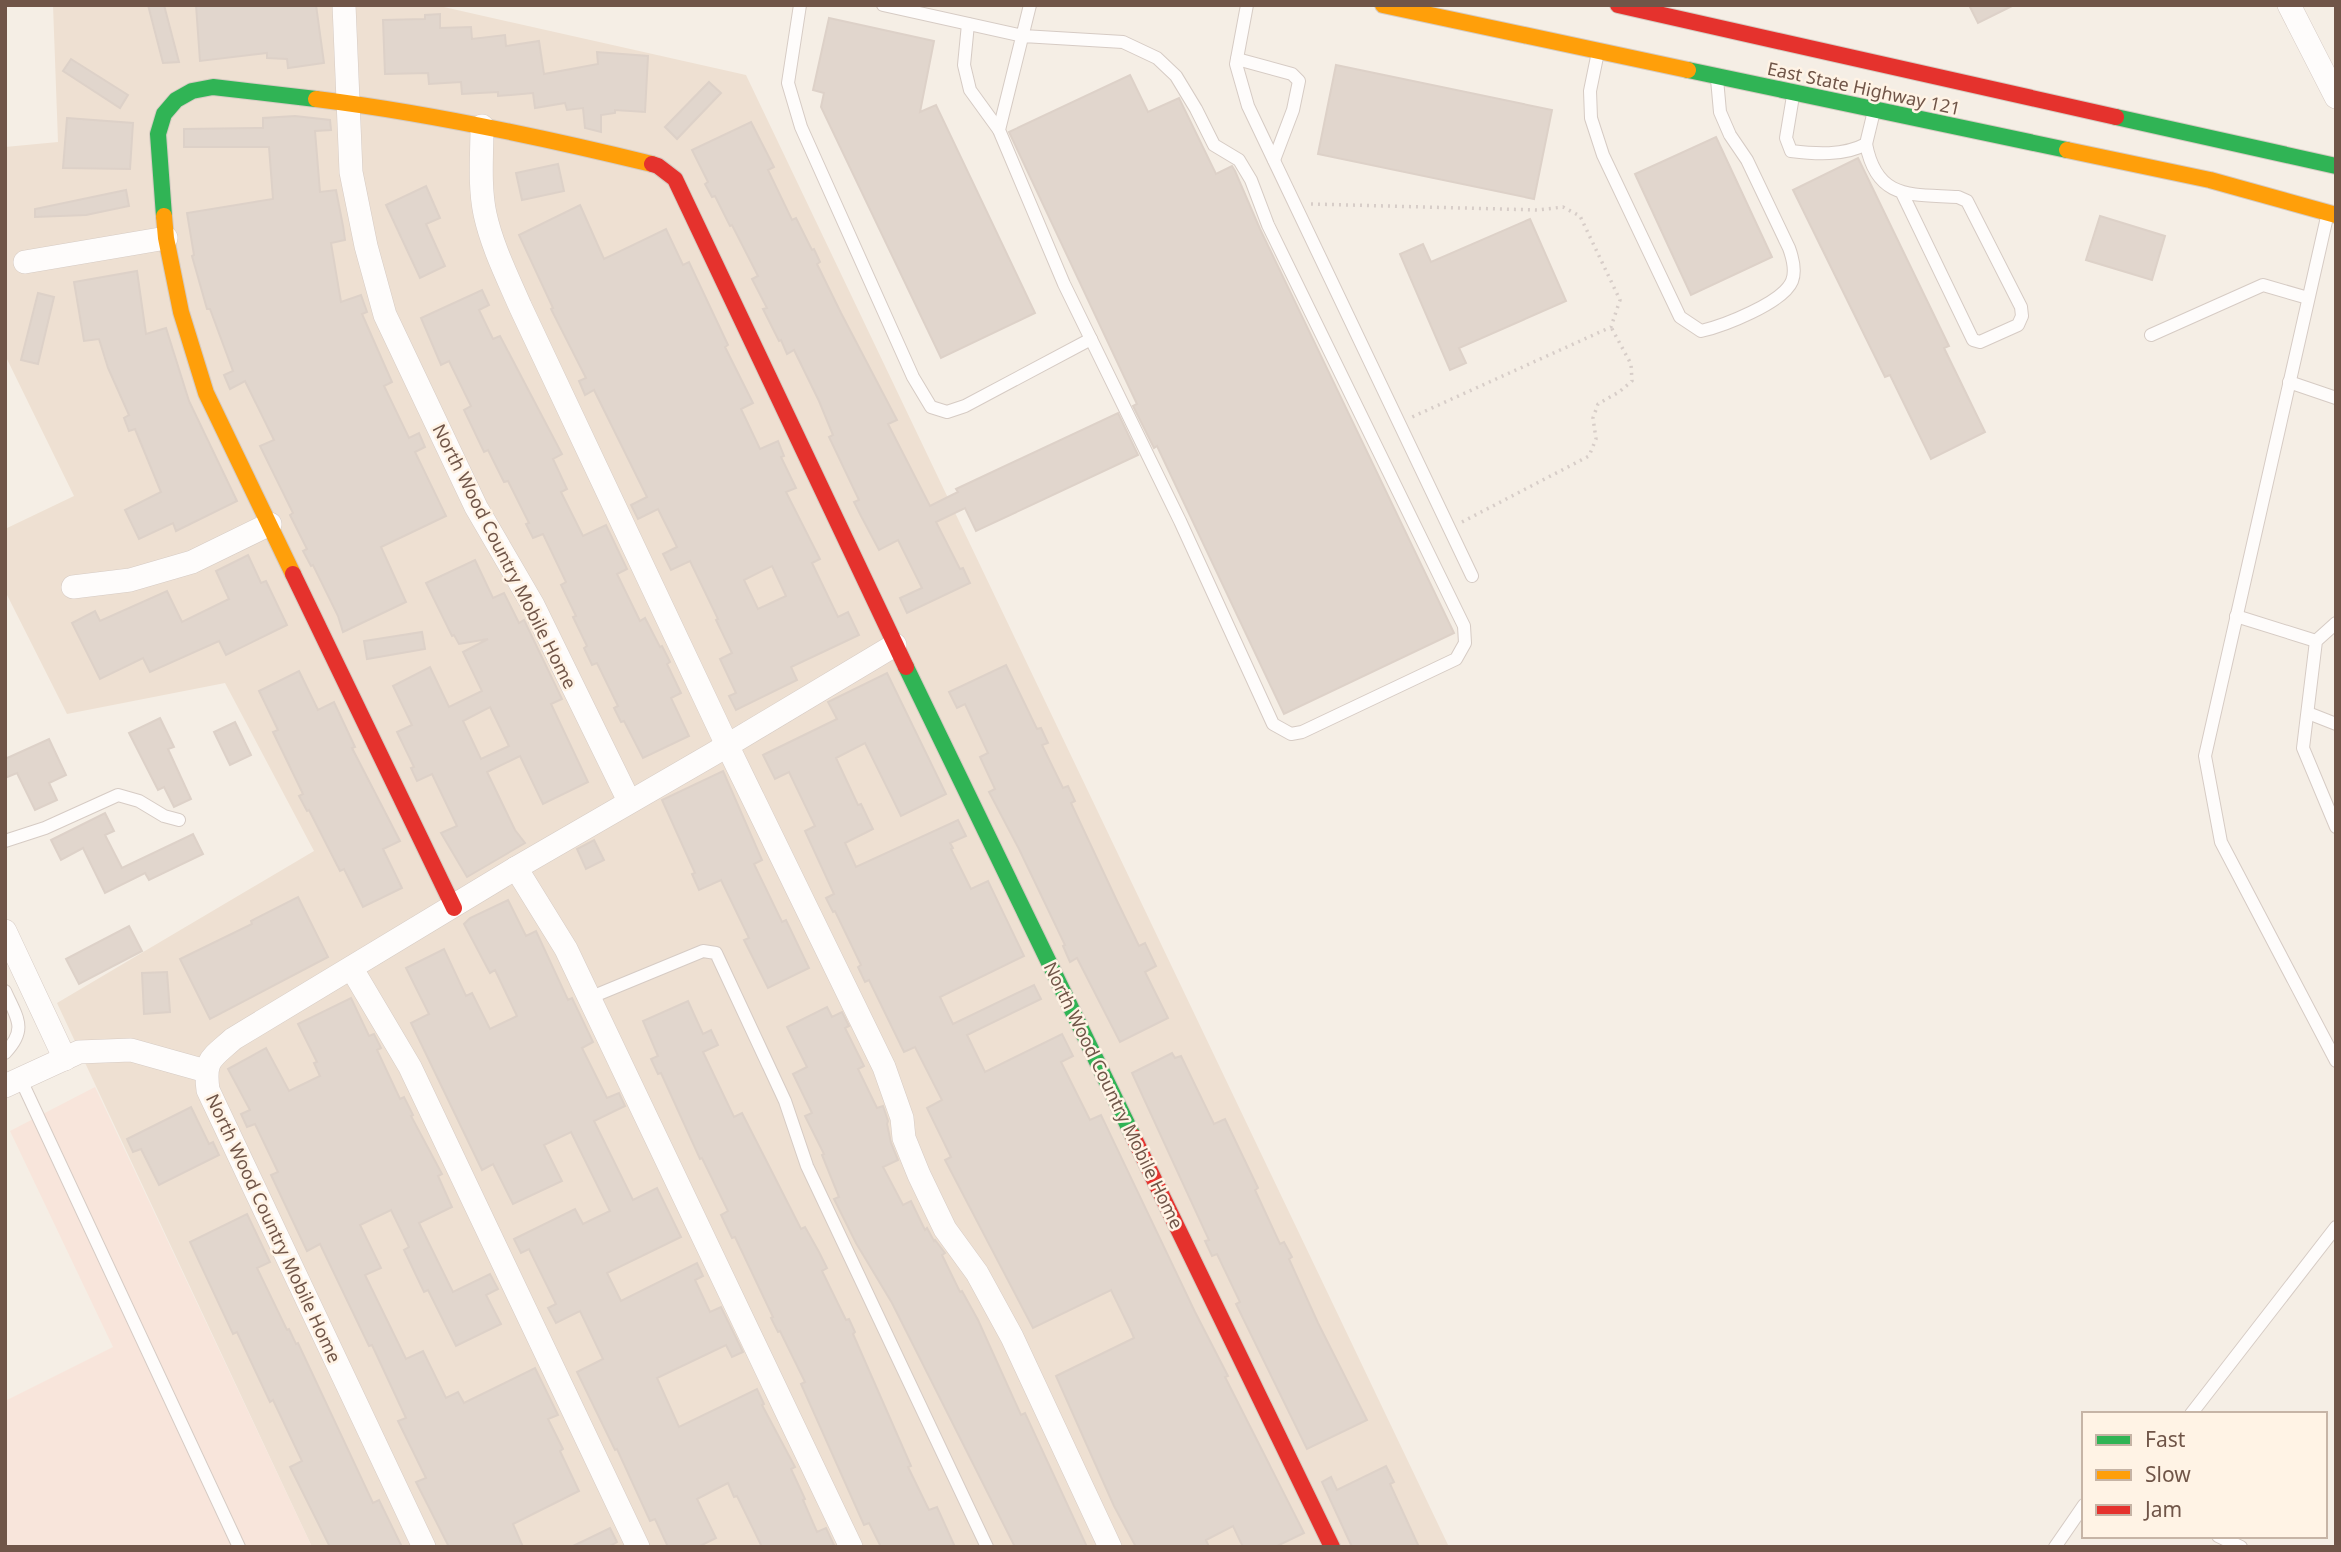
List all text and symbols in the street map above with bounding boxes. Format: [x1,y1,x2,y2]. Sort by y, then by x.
street label: East State Highway 121 [1765,56,1963,120]
street label: North Wood Country Mobile Home [428,420,582,692]
street label: North Wood Country Mobile Home [1039,958,1189,1232]
street label: North Wood Country Mobile Home [201,1090,347,1366]
legend [2082,1412,2327,1538]
text: Fast [2145,1425,2186,1453]
text: Slow [2145,1460,2191,1488]
text: Jam [2143,1495,2182,1523]

